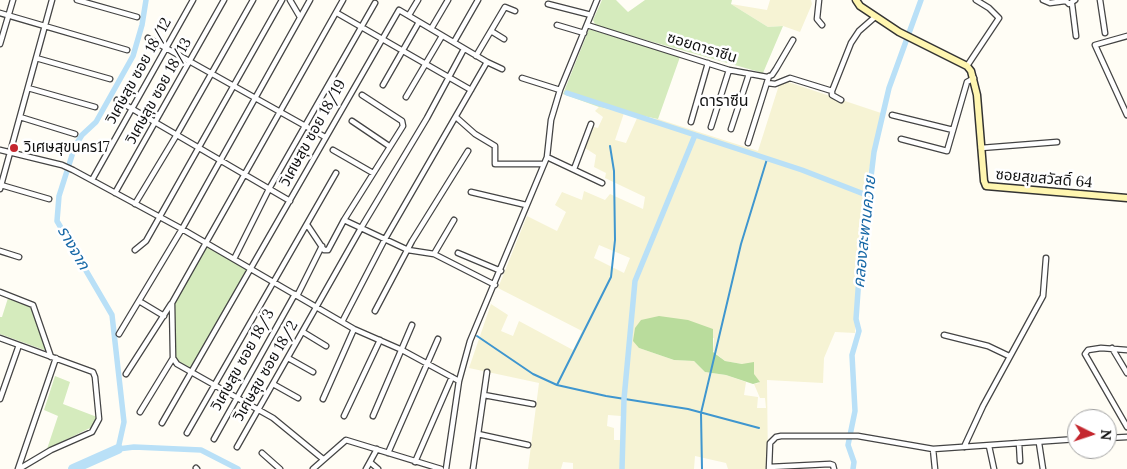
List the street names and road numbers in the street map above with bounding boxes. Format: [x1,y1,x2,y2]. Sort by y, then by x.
street label: วิเศษสุข ซอย 18/12 [102,15,176,127]
street label: ซอยดาราซีน [665,29,739,67]
street label: วิเศษสุข ซอย 18/13 [122,35,196,147]
street label: วิเศษสุข ซอย 18/19 [276,77,350,189]
street label: ซอยสุขสวัสดิ์ 64 [995,166,1093,192]
street label: วิเศษสุข ซอย 18/3 [208,306,278,414]
street label: วิเศษสุข ซอย 18/2 [230,318,302,424]

